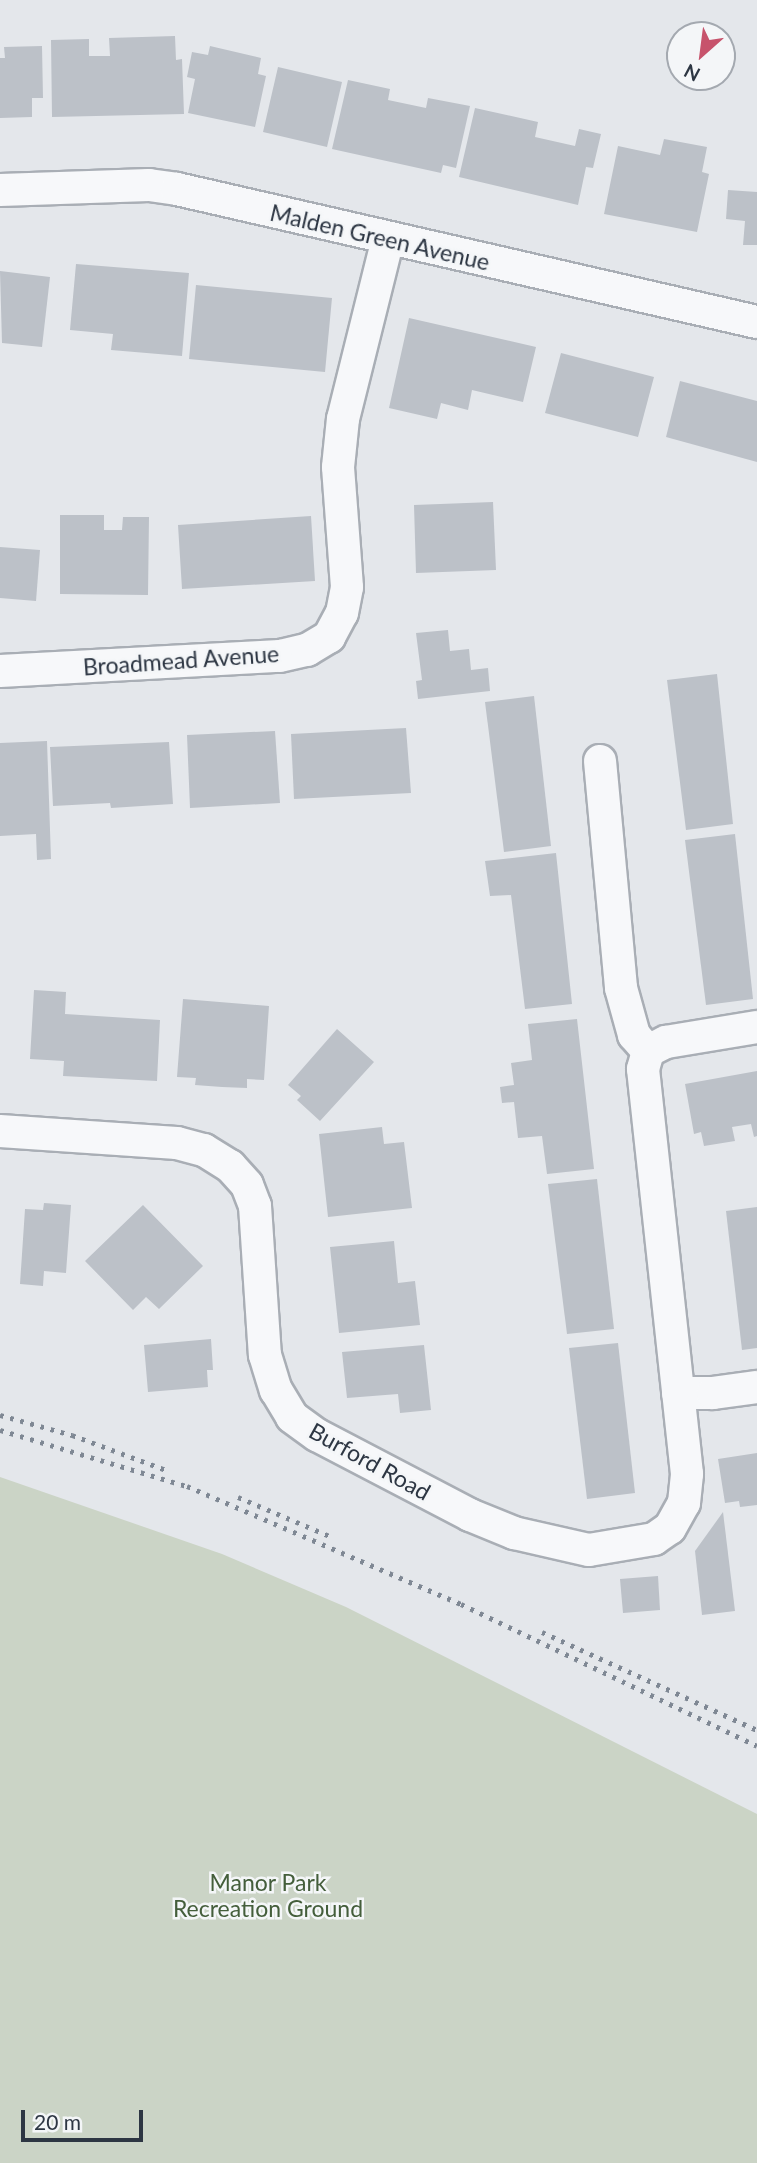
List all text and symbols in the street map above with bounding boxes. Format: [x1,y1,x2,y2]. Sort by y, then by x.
north arrow [666,21,736,91]
text: N [680,60,704,87]
street label: Malden Green Avenue [267,198,493,276]
street label: Broadmead Avenue [82,639,280,681]
street label: Burford Road [305,1416,435,1506]
park label: Manor Park Recreation Ground [173,1868,363,1922]
scale bar [24,2096,147,2140]
text: 20 m [34,2109,81,2134]

